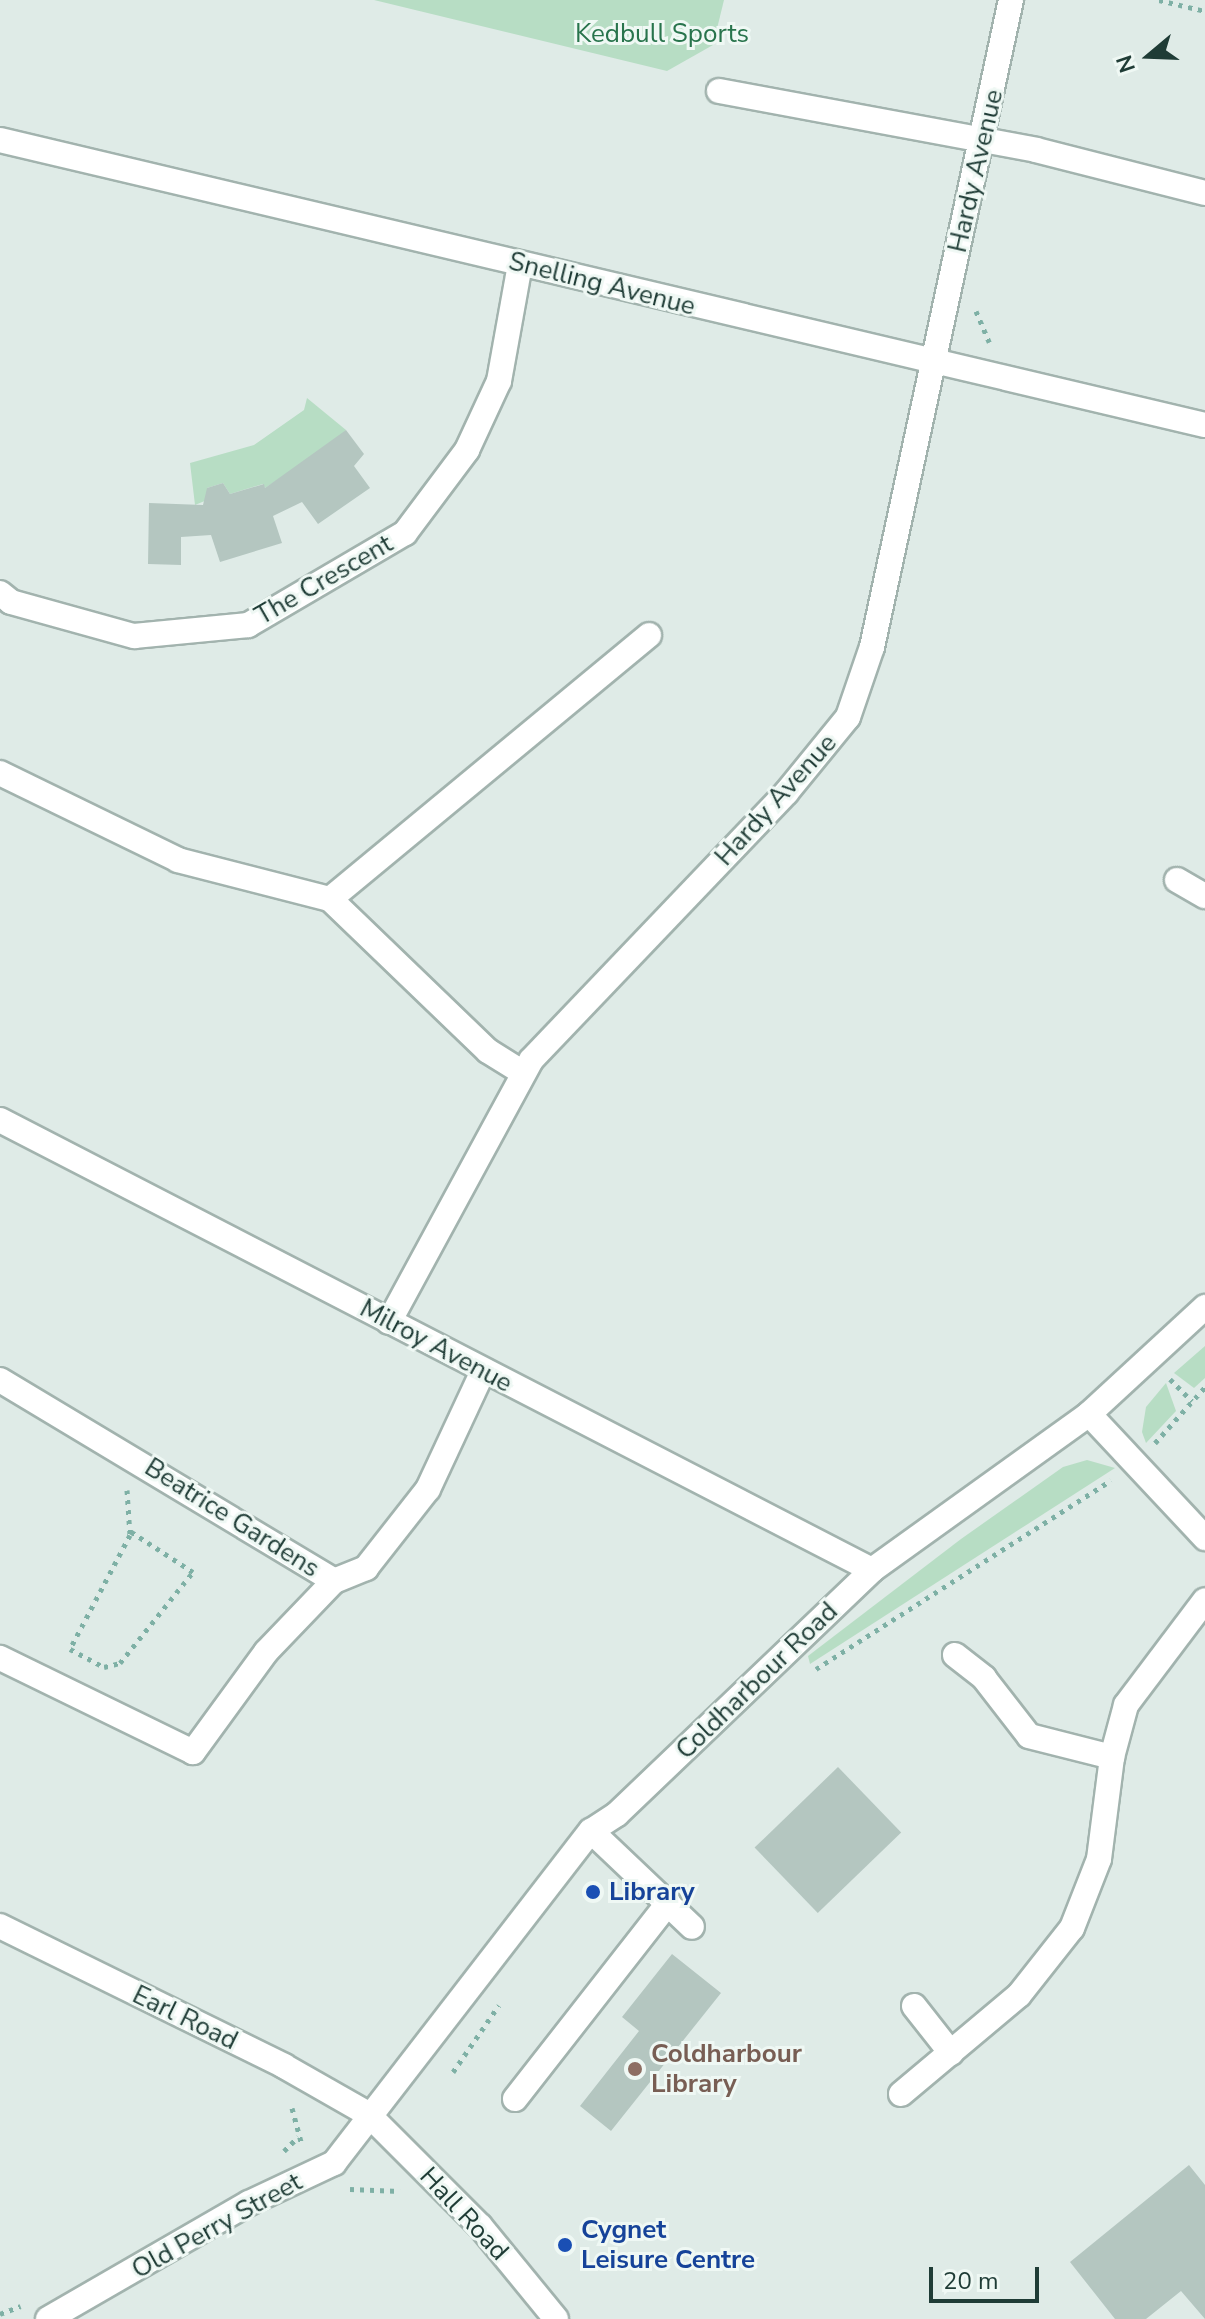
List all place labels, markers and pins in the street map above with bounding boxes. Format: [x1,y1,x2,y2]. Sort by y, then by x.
place label: Library [609,1876,695,1908]
marker: Library [584,1883,602,1901]
place label: Coldharbour Library [651,2038,802,2100]
marker: Coldharbour Library [626,2060,644,2078]
place label: Cygnet Leisure Centre [581,2214,755,2276]
marker: Cygnet Leisure Centre [556,2236,574,2254]

